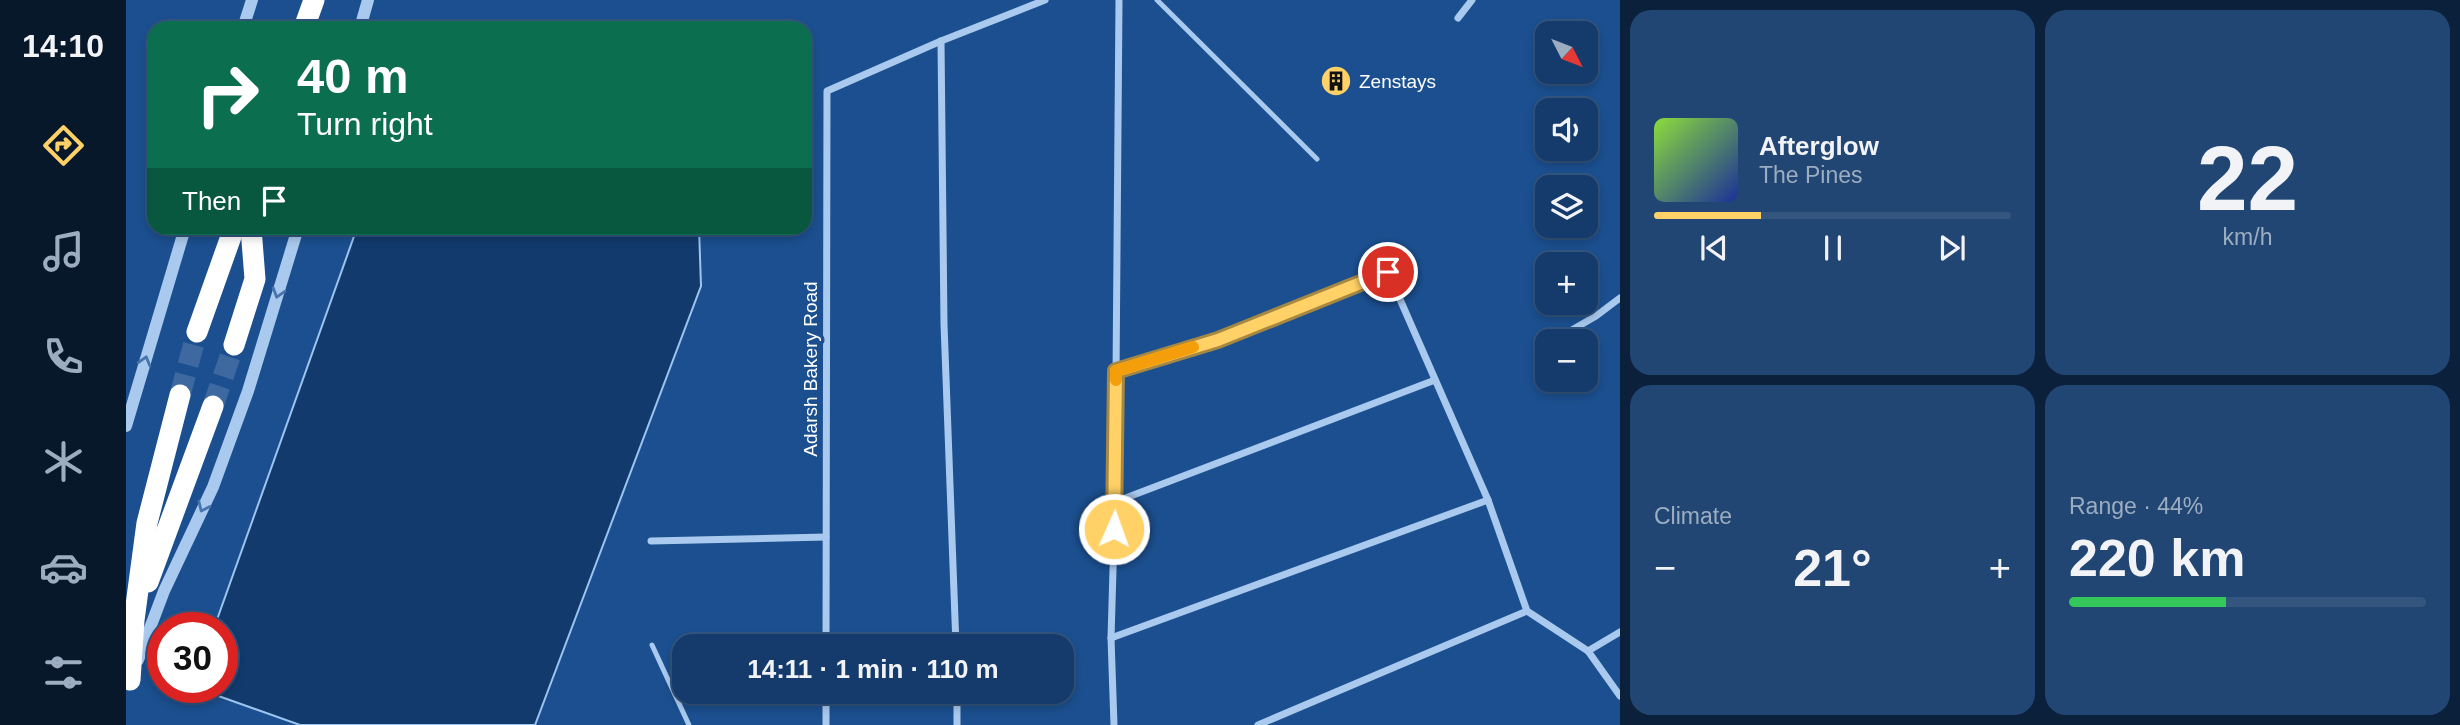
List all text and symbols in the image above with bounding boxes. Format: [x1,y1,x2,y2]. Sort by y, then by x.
north arrow [1535,21,1598,84]
map controls [1535,21,1598,392]
text: 14:10 [22,28,104,64]
icon: right [182,49,273,140]
text: 40 m [297,49,409,103]
building icon: Zenstays [1319,64,1353,98]
place label: Zenstays [1359,71,1436,92]
button: sound [1535,98,1598,161]
text: Turn right [297,106,433,142]
icon: directions [39,121,88,170]
text: 22 [2197,128,2298,229]
text: Afterglow [1759,131,1879,161]
text: The Pines [1759,162,1863,188]
button: layers [1535,175,1598,238]
icon: arrive [255,182,293,220]
text: Then [182,186,241,216]
text: km/h [2223,224,2272,250]
icon: music [39,227,88,276]
icon: previous [1695,229,1733,267]
icon: pause [1814,229,1852,267]
icon: next [1933,229,1971,267]
pin [1358,242,1418,302]
button: + [1535,252,1598,315]
icon: arrive [1369,253,1407,291]
street label: Adarsh Bakery Road [800,281,821,457]
one-way arrow [272,286,287,298]
button: − [1535,329,1598,392]
icon: phone [39,332,88,381]
one-way arrow [137,355,152,367]
icon: climate [39,437,88,486]
position arrow [1077,492,1151,566]
text: Range · 44% [2069,493,2203,519]
one-way arrow [198,500,212,512]
text: Climate [1654,503,1732,529]
text: 220 km [2069,529,2245,587]
text: 21° [1793,539,1872,597]
icon: car [39,543,88,592]
text: − [1654,547,1676,589]
text: + [1989,547,2011,589]
speed limit sign: 30 [147,612,238,703]
icon: filters [39,648,88,697]
text: 14:11 · 1 min · 110 m [747,654,999,684]

